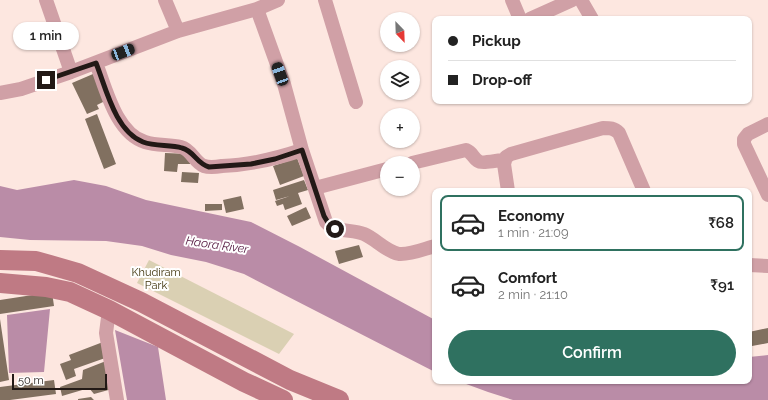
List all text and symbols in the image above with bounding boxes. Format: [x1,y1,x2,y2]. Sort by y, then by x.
north arrow [380,12,420,52]
map controls [380,12,420,196]
callout: 1 min [13,22,79,50]
text: 1 min [30,28,62,43]
text: Pickup [472,32,521,50]
car [110,42,136,62]
button: layers [380,60,420,100]
car [270,61,290,87]
route end [37,71,55,89]
text: Drop-off [472,71,532,89]
button: + [380,108,420,148]
button: − [380,156,420,196]
icon: car [450,205,486,241]
text: Economy [498,207,565,225]
text: ₹68 [708,214,734,232]
route start [326,220,344,238]
text: 1 min · 21:09 [498,225,569,240]
water label: Haora River [185,234,250,256]
park label: Khudiram Park [131,266,181,292]
icon: car [450,267,486,303]
text: Comfort [498,269,557,287]
text: ₹91 [710,276,734,294]
text: 2 min · 21:10 [498,287,568,302]
button: Confirm [448,330,736,376]
scale bar [12,372,107,391]
text: 50 m [18,374,44,387]

